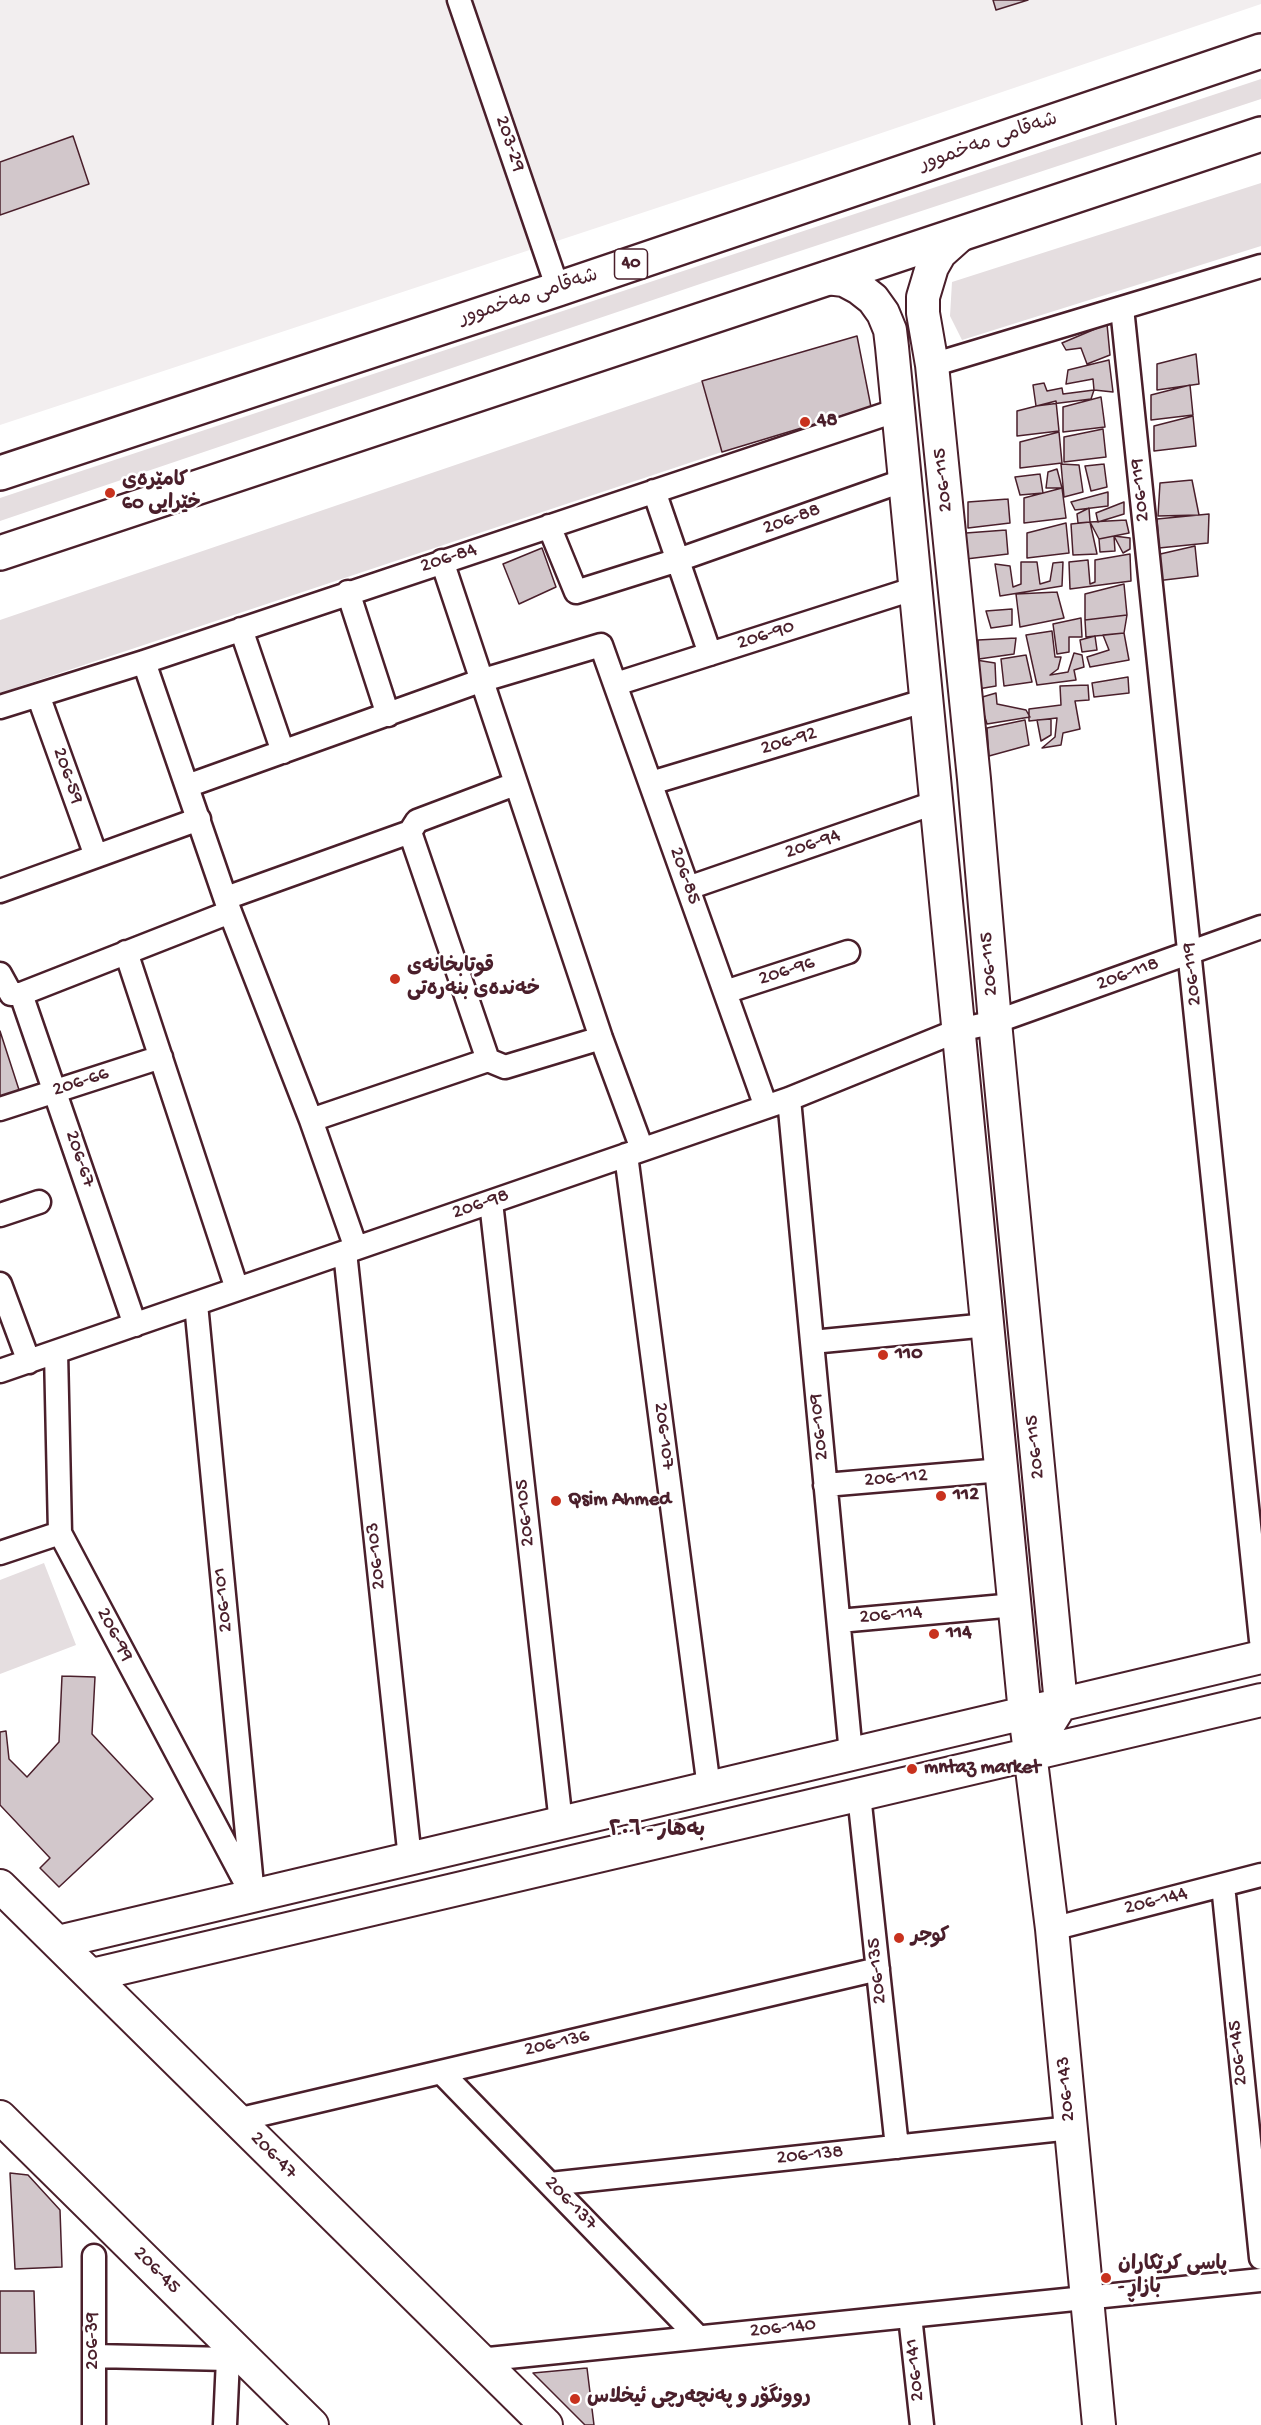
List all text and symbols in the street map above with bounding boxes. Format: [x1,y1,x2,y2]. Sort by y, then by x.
street label: شەقامی مەخموور [917,108,1061,178]
street label: 203-29 [488,113,530,175]
road number: 40 [614,249,648,279]
street label: شەقامی مەخموور [457,264,601,332]
place label: 48 [817,410,837,434]
marker: 48 [798,415,812,429]
street label: 206-115 [929,447,959,513]
street label: 206-119 [1126,457,1156,523]
place label: کامێرەی خێرایی 60 [122,470,201,517]
marker: کامێرەی خێرایی 60 [103,486,117,500]
street label: 206-88 [760,499,824,541]
street label: 206-84 [418,539,480,579]
street label: 206-90 [734,615,798,657]
street label: 206-92 [758,722,820,762]
street label: 206-59 [46,745,88,807]
street label: 206-94 [782,824,844,866]
street label: 206-85 [663,844,705,908]
street label: 206-115 [975,931,1005,997]
street label: 206-119 [1178,941,1208,1007]
street label: 206-96 [756,952,818,992]
street label: 206-118 [1094,953,1162,997]
place label: قوتابخانەی خەندەی بنەرەتی [407,956,540,1003]
marker: قوتابخانەی خەندەی بنەرەتی [388,972,402,986]
street label: 206-66 [50,1063,112,1103]
street label: 206-67 [58,1128,100,1190]
street label: 206-98 [449,1184,513,1226]
place label: 110 [895,1343,923,1367]
marker: 110 [876,1348,890,1362]
street label: 206-109 [805,1392,835,1462]
street label: 206-107 [647,1401,679,1471]
street label: 206-115 [1021,1414,1051,1480]
street label: 206-112 [863,1464,929,1494]
street label: 206-105 [511,1478,541,1548]
place label: 112 [953,1484,979,1508]
place label: Qsim Ahmed [568,1489,671,1513]
marker: 112 [934,1489,948,1503]
marker: Qsim Ahmed [549,1494,563,1508]
street label: 206-103 [362,1521,392,1591]
street label: 206-101 [209,1566,239,1634]
street label: 206-114 [858,1601,924,1631]
street label: 206-99 [90,1604,138,1666]
place label: 114 [946,1622,972,1646]
marker: 114 [927,1627,941,1641]
place label: mntaz market [924,1757,1040,1781]
marker: mntaz market [905,1762,919,1776]
district label: بەهار - ٢٠٦ [609,1819,705,1845]
street label: 206-144 [1122,1883,1190,1921]
place label: كوجر [911,1926,949,1950]
marker: كوجر [892,1931,906,1945]
street label: 206-135 [863,1937,893,2005]
street label: 206-145 [1224,2019,1254,2087]
street label: 206-136 [522,2025,592,2063]
street label: 206-143 [1052,2055,1082,2123]
street label: 206-47 [244,2127,302,2185]
street label: 206-138 [775,2141,845,2171]
street label: 206-137 [538,2172,602,2236]
street label: 206-45 [127,2242,185,2300]
place label: پاسی کرێکاران - بازاڕ [1118,2254,1227,2301]
marker: پاسی کرێکاران - بازاڕ [1099,2271,1113,2285]
street label: 206-39 [82,2312,106,2370]
street label: 206-140 [749,2314,817,2344]
street label: 206-141 [901,2337,931,2403]
place label: روونگۆر و په‌نچه‌رچی ئیخلاس [587,2387,811,2411]
marker: روونگۆر و په‌نچه‌رچی ئیخلاس [568,2392,582,2406]

